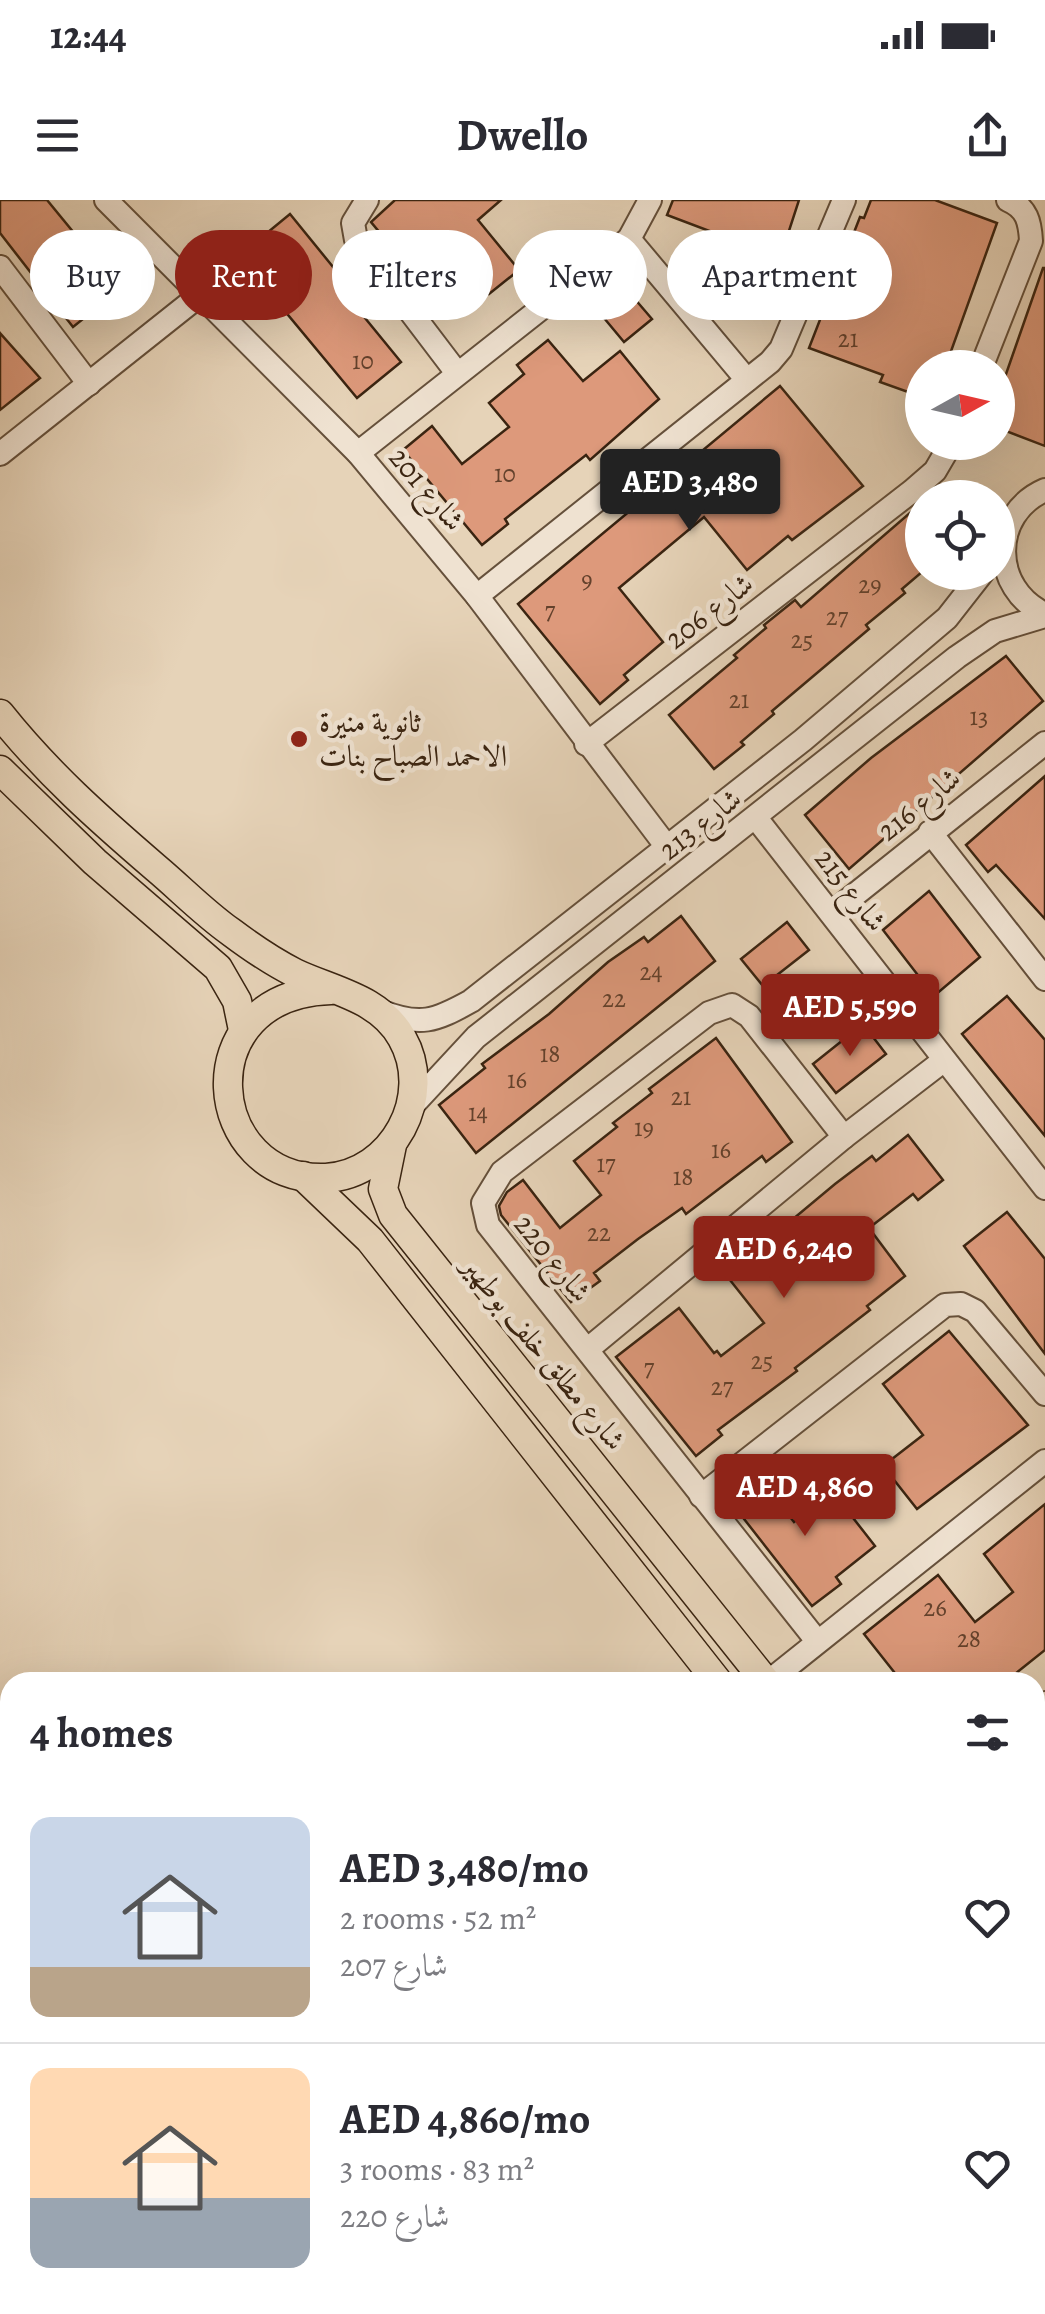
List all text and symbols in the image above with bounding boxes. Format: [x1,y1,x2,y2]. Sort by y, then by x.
text: 12:44 [50,9,127,61]
text: Dwello [457,104,588,166]
icon: menu [30,108,85,163]
icon: share [960,108,1015,163]
chip: Buy [30,230,155,320]
chip: Rent [175,230,312,320]
chip: Filters [332,230,493,320]
chip: New [513,230,647,320]
chip: Apartment [667,230,892,320]
house number: 21 [838,322,858,356]
house number: 10 [352,344,374,378]
north arrow [905,350,1015,460]
map controls [905,350,1015,590]
street label: شارع 201 [376,438,474,543]
pin: AED 3,480 [576,449,804,534]
house number: 10 [494,457,516,491]
text: AED 3,480 [622,459,758,503]
button: locate [905,480,1015,590]
house number: 9 [581,563,593,597]
street label: شارع 206 [656,564,765,662]
house number: 29 [858,568,882,602]
house number: 7 [545,594,556,628]
house number: 27 [826,600,849,634]
house number: 25 [791,623,813,657]
house number: 21 [729,683,749,717]
house number: 13 [970,700,988,734]
place label: ثانوية منيرة الاحمد الصباح بنات [319,702,507,782]
marker: ثانوية منيرة الاحمد الصباح بنات [288,728,310,750]
street label: شارع 216 [869,758,972,854]
street label: شارع 213 [650,779,753,873]
street label: شارع 215 [802,840,896,943]
house number: 24 [639,955,663,989]
pin: AED 5,590 [736,974,964,1059]
house number: 22 [602,982,626,1016]
text: AED 5,590 [783,984,917,1028]
house number: 18 [540,1037,560,1071]
house number: 16 [507,1063,527,1097]
house number: 21 [671,1080,691,1114]
house number: 14 [468,1096,488,1130]
house number: 19 [634,1111,654,1145]
house number: 16 [711,1133,731,1167]
house number: 17 [596,1147,616,1181]
house number: 18 [673,1160,693,1194]
street label: شارع 220 [501,1206,601,1314]
house number: 22 [587,1216,611,1250]
pin: AED 6,240 [670,1216,898,1301]
text: AED 6,240 [716,1226,853,1270]
street label: شارع مطلق خلف بوطهير [447,1245,635,1462]
house number: 25 [751,1344,773,1378]
house number: 7 [644,1351,655,1385]
house number: 27 [711,1370,734,1404]
pin: AED 4,860 [691,1454,919,1539]
text: AED 4,860 [737,1464,873,1508]
house number: 26 [923,1591,947,1625]
house number: 28 [957,1622,981,1656]
text: 4 homes [30,1704,173,1761]
icon: filters [960,1705,1015,1760]
text: AED 3,480/mo [340,1839,589,1896]
icon: home [110,1857,230,1977]
icon: heart [960,1890,1015,1945]
text: 2 rooms · 52 m² [340,1896,536,1940]
text: شارع 207 [340,1943,448,1987]
text: AED 4,860/mo [340,2090,590,2147]
icon: home [110,2108,230,2228]
icon: heart [960,2141,1015,2196]
text: 3 rooms · 83 m² [340,2147,534,2191]
text: شارع 220 [340,2194,449,2238]

